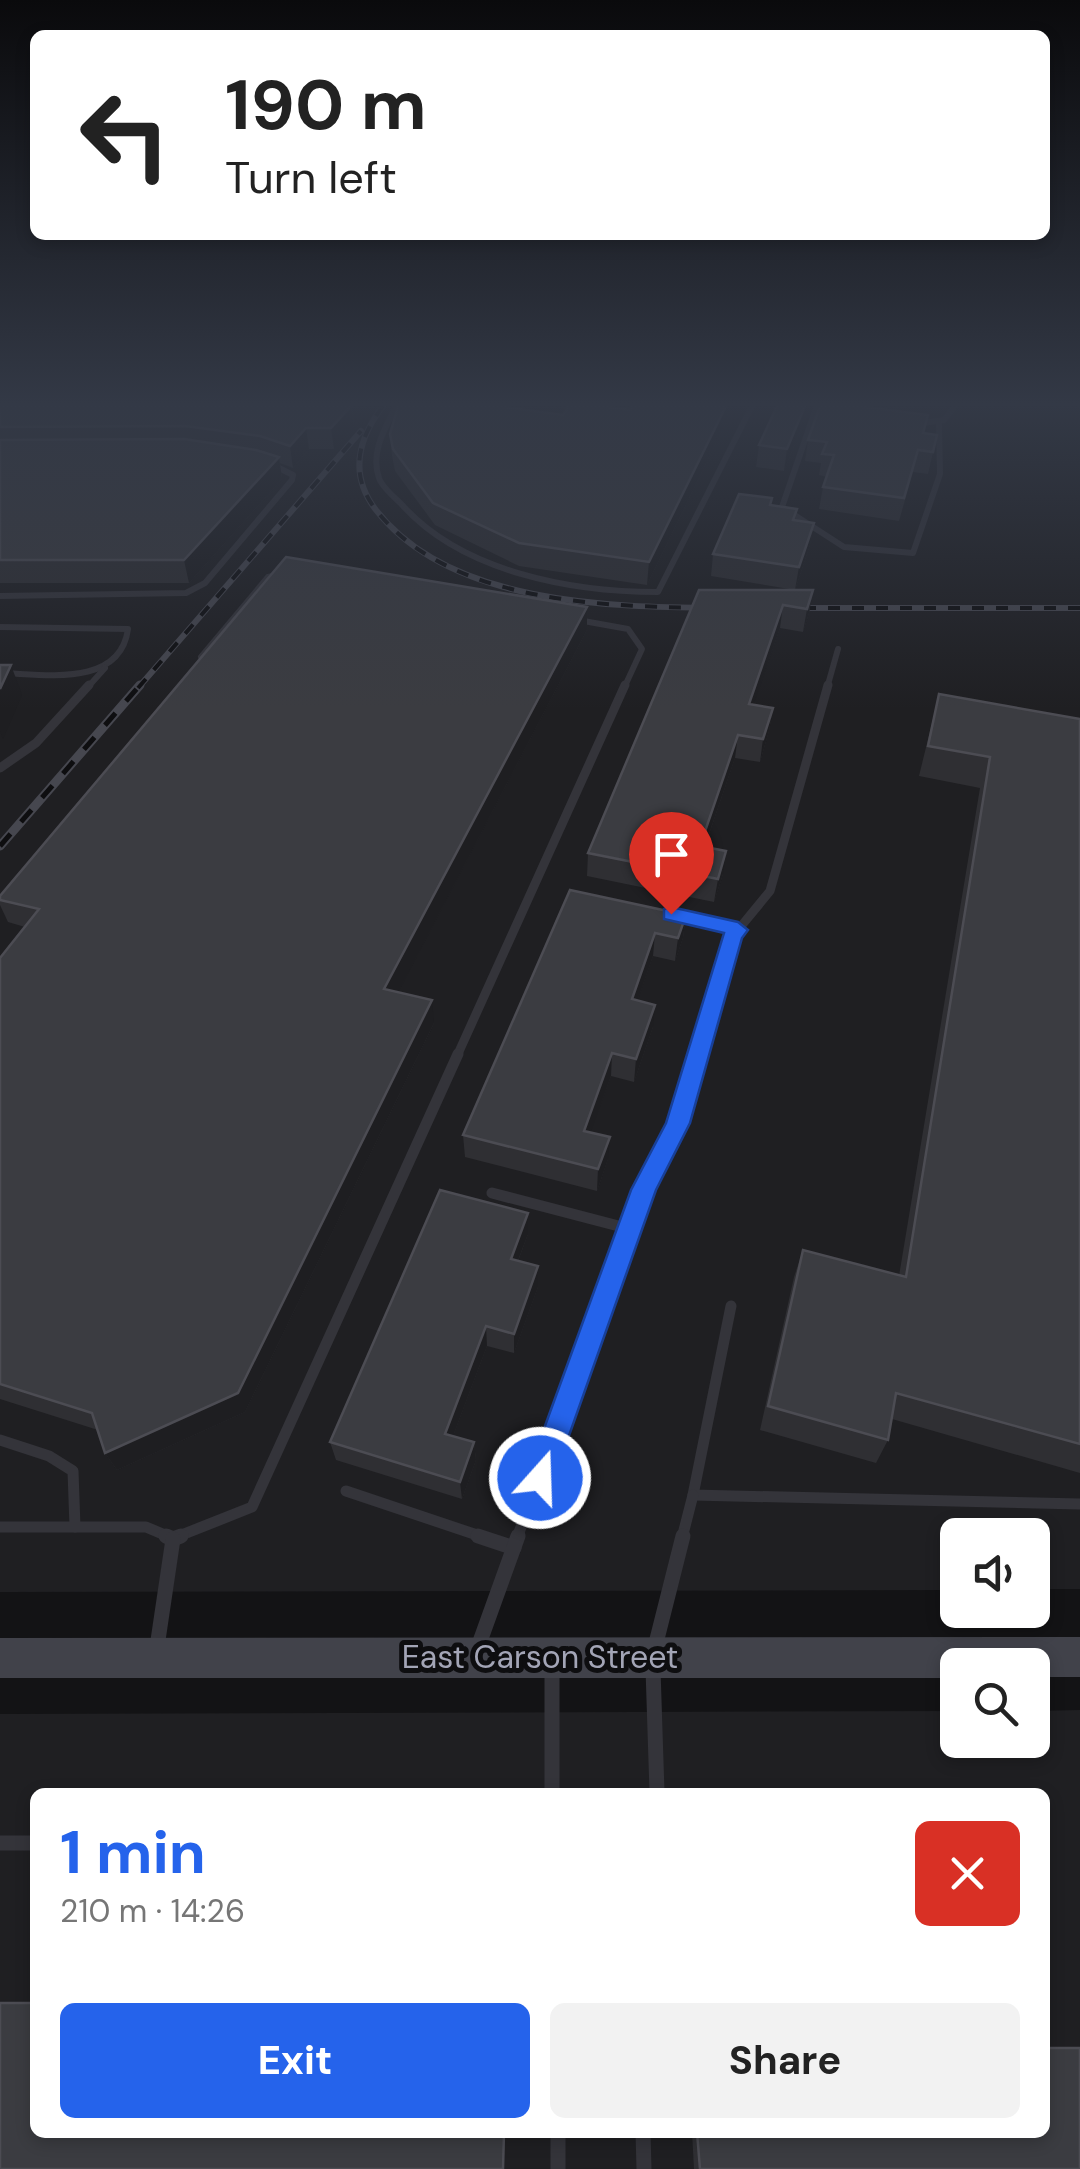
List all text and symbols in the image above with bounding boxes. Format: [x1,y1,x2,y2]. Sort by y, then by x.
text: 190 m [225,60,427,151]
icon: left [60,70,190,200]
text: Turn left [225,148,397,207]
pin [629,812,714,915]
icon: arrive [644,827,699,882]
position arrow [488,1426,592,1530]
map controls [940,1518,1050,1758]
button: sound [940,1518,1050,1628]
street label: East Carson Street [402,1636,678,1678]
button: search [940,1648,1050,1758]
text: 1 min [60,1813,206,1892]
button: close [915,1821,1020,1926]
text: 210 m · 14:26 [60,1890,245,1932]
button: Exit [60,2003,530,2118]
button: Share [550,2003,1020,2118]

